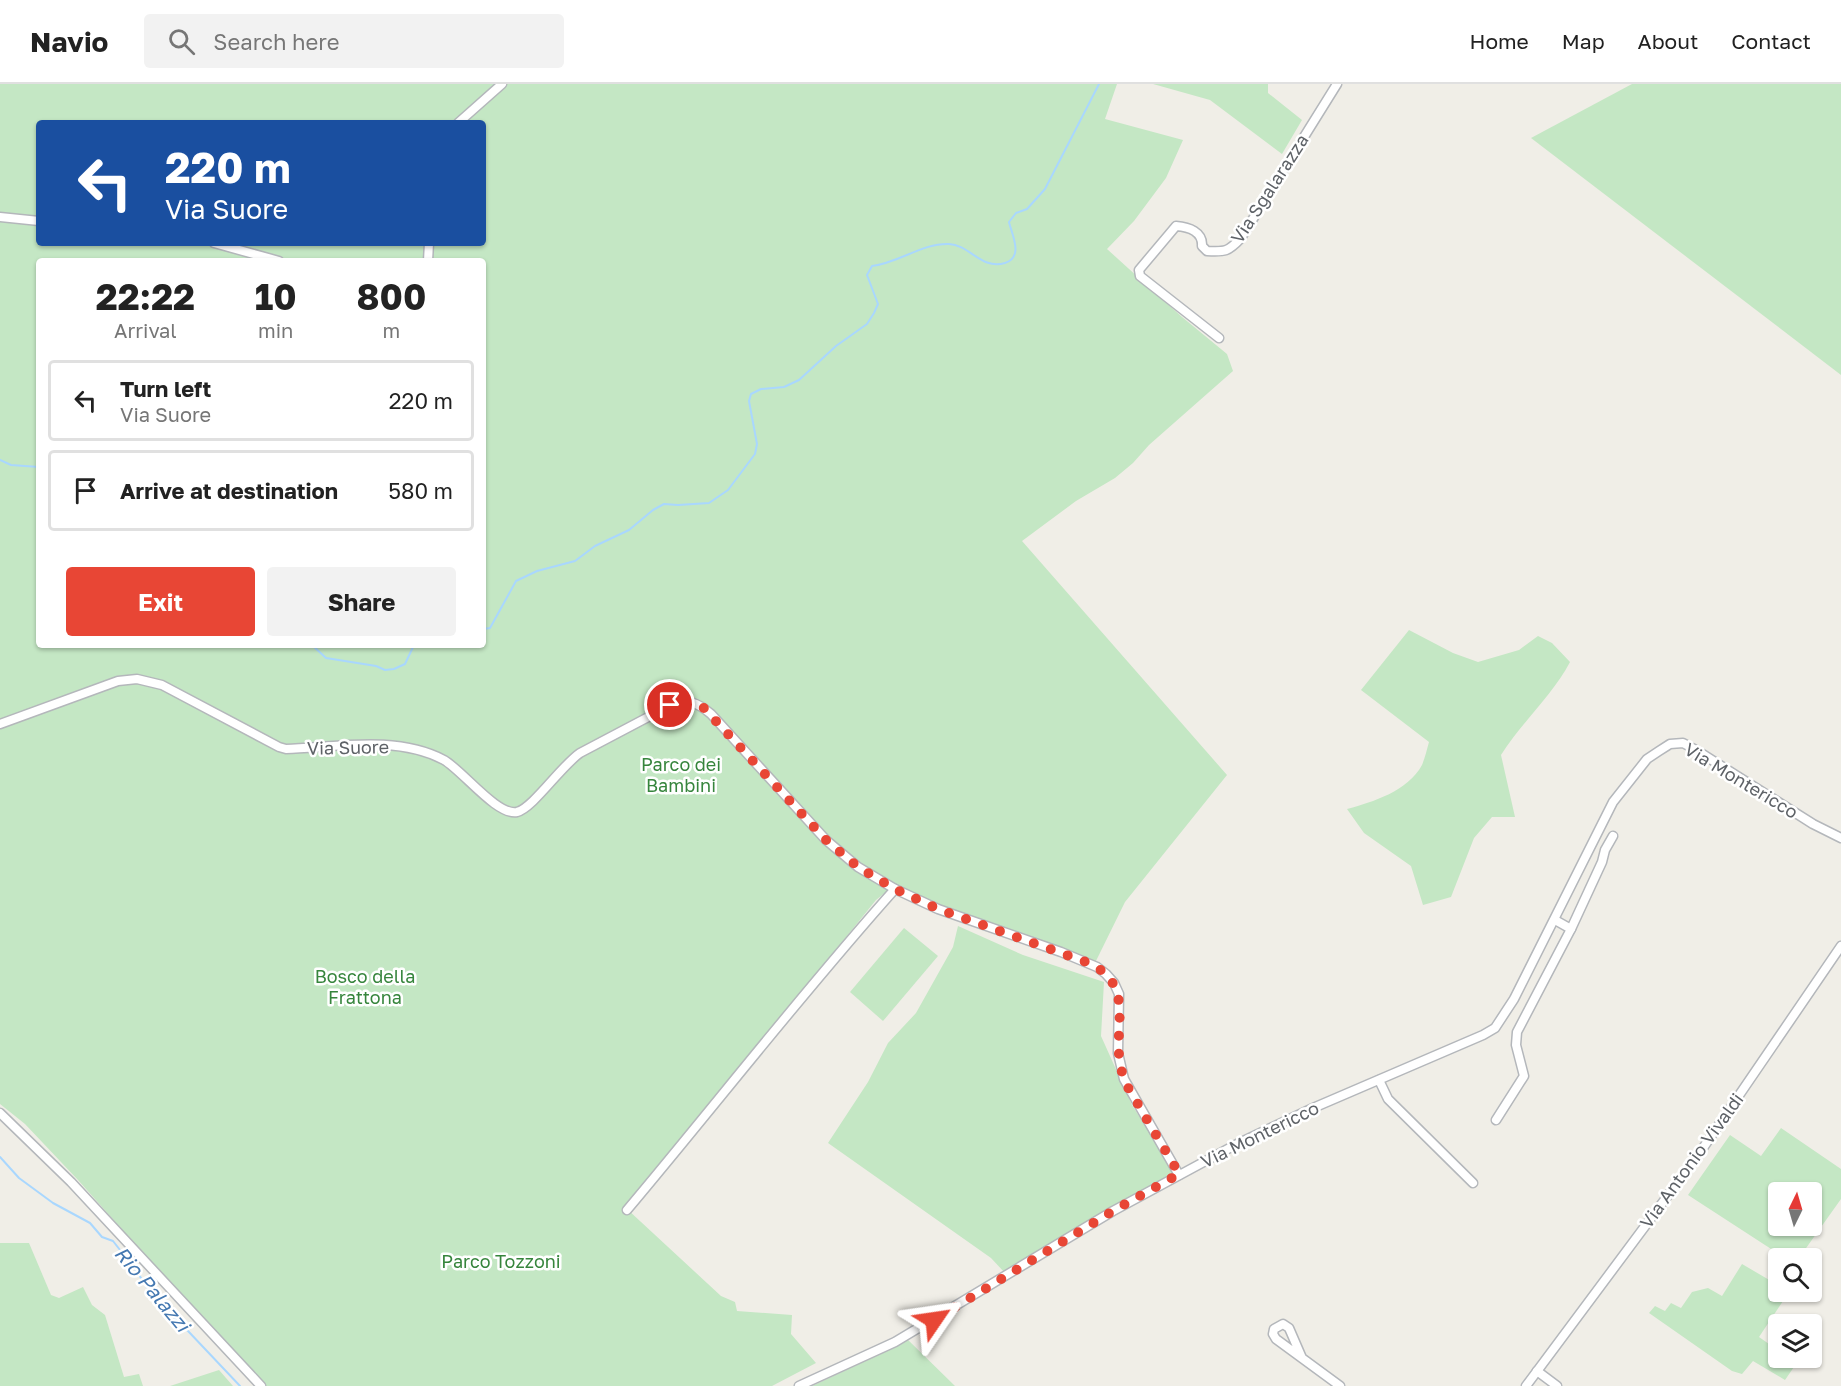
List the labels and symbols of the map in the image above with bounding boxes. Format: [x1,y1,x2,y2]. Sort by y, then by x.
street label: Via Sgalarazza [1226,130,1313,247]
pin [644,679,695,730]
street label: Via Suore [307,735,389,759]
street label: Via Montericco [1681,738,1802,823]
park label: Parco dei Bambini [641,753,721,796]
park label: Bosco della Frattona [315,965,415,1008]
street label: Via Antonio Vivaldi [1635,1089,1748,1232]
street label: Via Montericco [1197,1096,1322,1172]
north arrow [1768,1182,1822,1236]
water label: Rio Palazzi [110,1241,197,1338]
park label: Parco Tozzoni [441,1250,561,1272]
position arrow [902,1288,966,1352]

